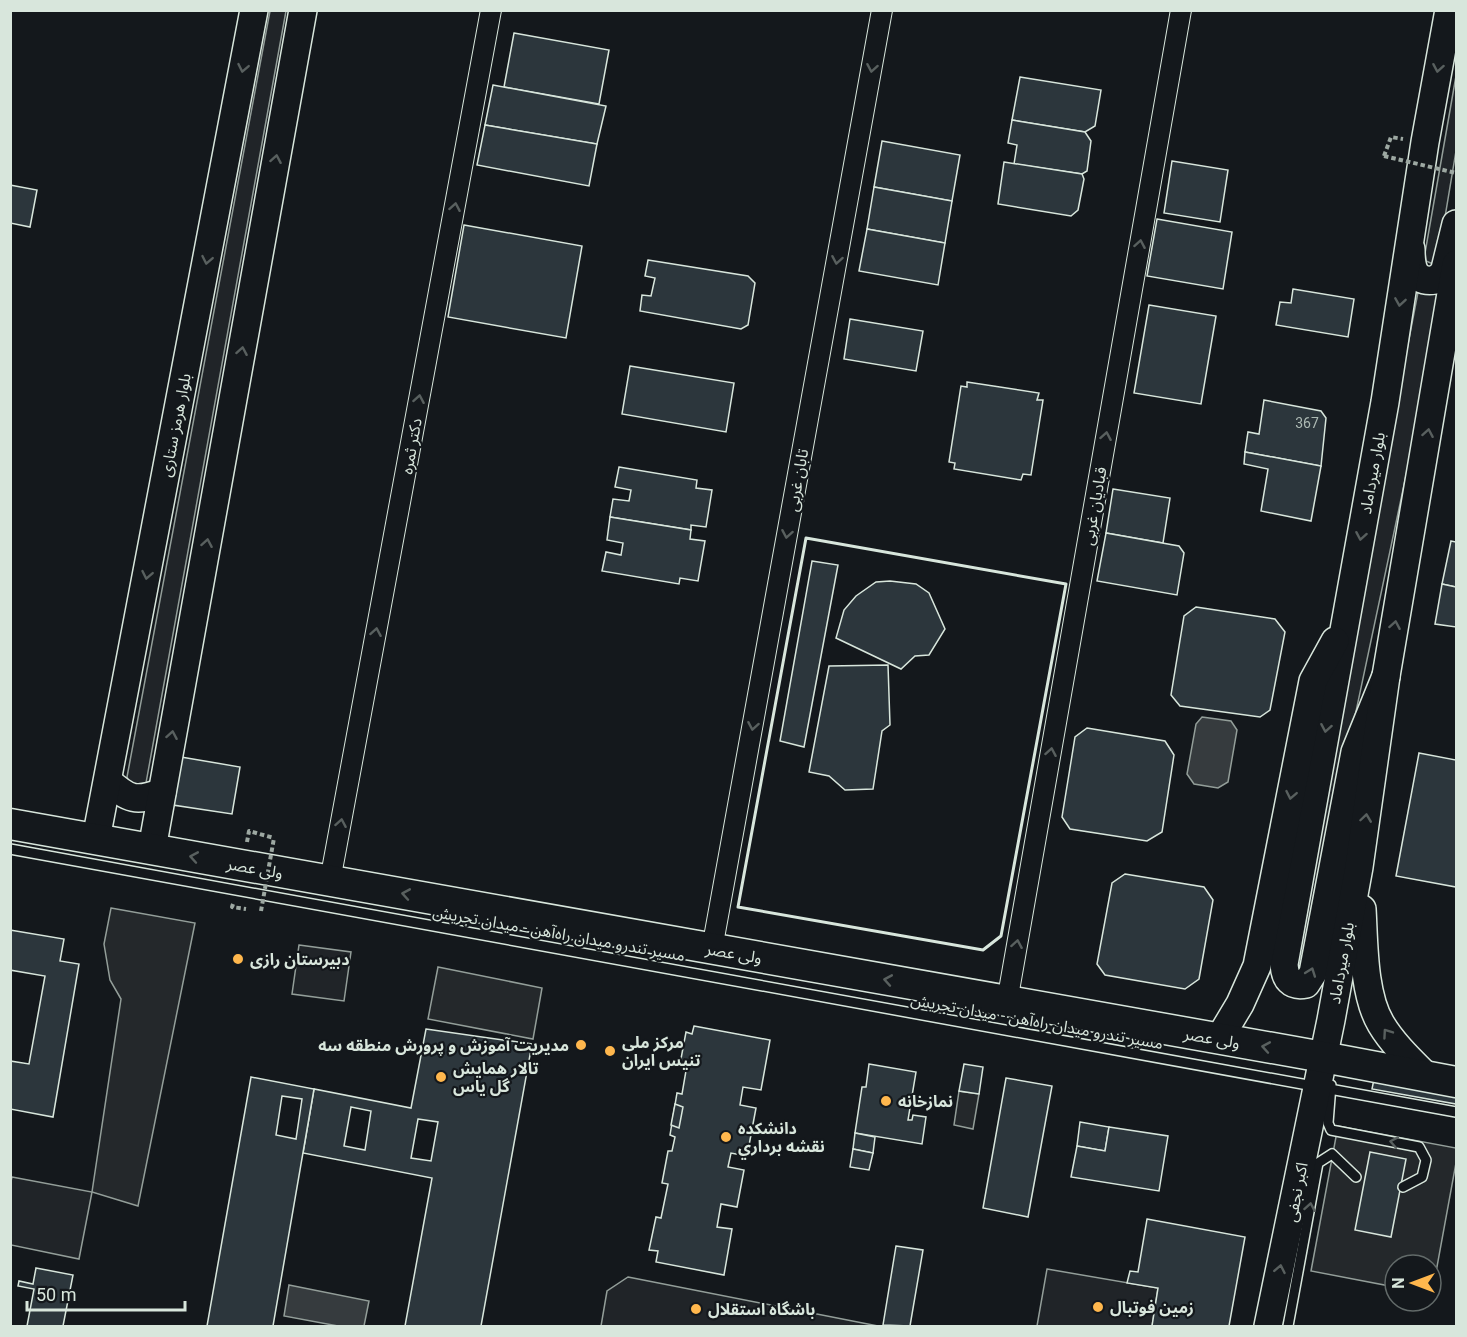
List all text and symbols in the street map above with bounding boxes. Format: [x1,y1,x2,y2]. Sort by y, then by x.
one-way arrow [237,63,250,73]
one-way arrow [866,63,879,73]
one-way arrow [1432,63,1445,73]
one-way arrow [269,154,282,164]
one-way arrow [448,202,460,211]
one-way arrow [1133,239,1146,249]
one-way arrow [201,254,214,264]
one-way arrow [831,255,844,265]
one-way arrow [1395,297,1407,307]
one-way arrow [235,346,247,355]
street label: بلوار هرمز ستاری [156,372,195,478]
one-way arrow [412,394,425,404]
house number: 367 [1295,415,1319,431]
street label: دکتر ثمره [397,417,426,476]
one-way arrow [1422,428,1434,438]
one-way arrow [1099,431,1112,441]
street label: بلوار میرداماد [1356,431,1389,515]
street label: تابان غربی [783,447,812,513]
street label: قبادیان غربی [1078,465,1111,547]
one-way arrow [782,530,794,539]
one-way arrow [1355,530,1368,540]
one-way arrow [200,538,213,548]
one-way arrow [141,570,154,580]
one-way arrow [1388,621,1401,631]
one-way arrow [369,627,382,637]
one-way arrow [747,721,760,731]
one-way arrow [1321,723,1333,732]
one-way arrow [166,730,178,739]
one-way arrow [1044,747,1056,757]
one-way arrow [1285,790,1298,800]
one-way arrow [1359,813,1371,823]
one-way arrow [334,819,347,829]
one-way arrow [189,851,199,864]
street label: ولی عصر [224,854,284,883]
one-way arrow [402,889,411,901]
street label: مسیر تندرو میدان راه‌آهن - میدان تجریش [431,902,687,965]
street label: بلوار میرداماد [1325,921,1358,1005]
street label: ولی عصر [703,939,763,968]
one-way arrow [1010,939,1023,949]
place label: دبیرستان رازی [250,950,349,969]
marker: دبیرستان رازی [231,952,245,966]
one-way arrow [1304,967,1317,978]
one-way arrow [883,975,892,987]
street label: مسیر تندرو میدان راه‌آهن - میدان تجریش [909,990,1165,1053]
street label: ولی عصر [1181,1024,1241,1053]
one-way arrow [1383,1029,1394,1040]
place label: مرکز ملی تنیس ایران [622,1033,701,1070]
place label: مدیریت آموزش و پرورش منطقه سه [318,1036,569,1056]
marker: مدیریت آموزش و پرورش منطقه سه [574,1038,588,1052]
one-way arrow [1261,1041,1271,1054]
marker: مرکز ملی تنیس ایران [603,1044,617,1058]
place label: تالار همایش گل یاس [453,1059,539,1096]
marker: تالار همایش گل یاس [434,1070,448,1084]
place label: نمازخانه [898,1092,953,1111]
marker: نمازخانه [879,1094,893,1108]
place label: دانشكده نقشه برداري [738,1119,825,1160]
marker: دانشكده نقشه برداري [719,1130,733,1144]
one-way arrow [1389,1136,1399,1149]
street label: اکبر نجفی [1281,1161,1312,1224]
one-way arrow [1303,1202,1316,1212]
north arrow [1383,1253,1443,1313]
one-way arrow [1273,1264,1286,1274]
scale bar [27,1274,184,1312]
text: N [1389,1277,1408,1289]
text: 50 m [36,1284,76,1305]
place label: زمین فوتبال [1110,1298,1194,1317]
place label: باشگاه استقلال [708,1300,815,1319]
marker: زمین فوتبال [1091,1300,1105,1314]
marker: باشگاه استقلال [689,1302,703,1316]

